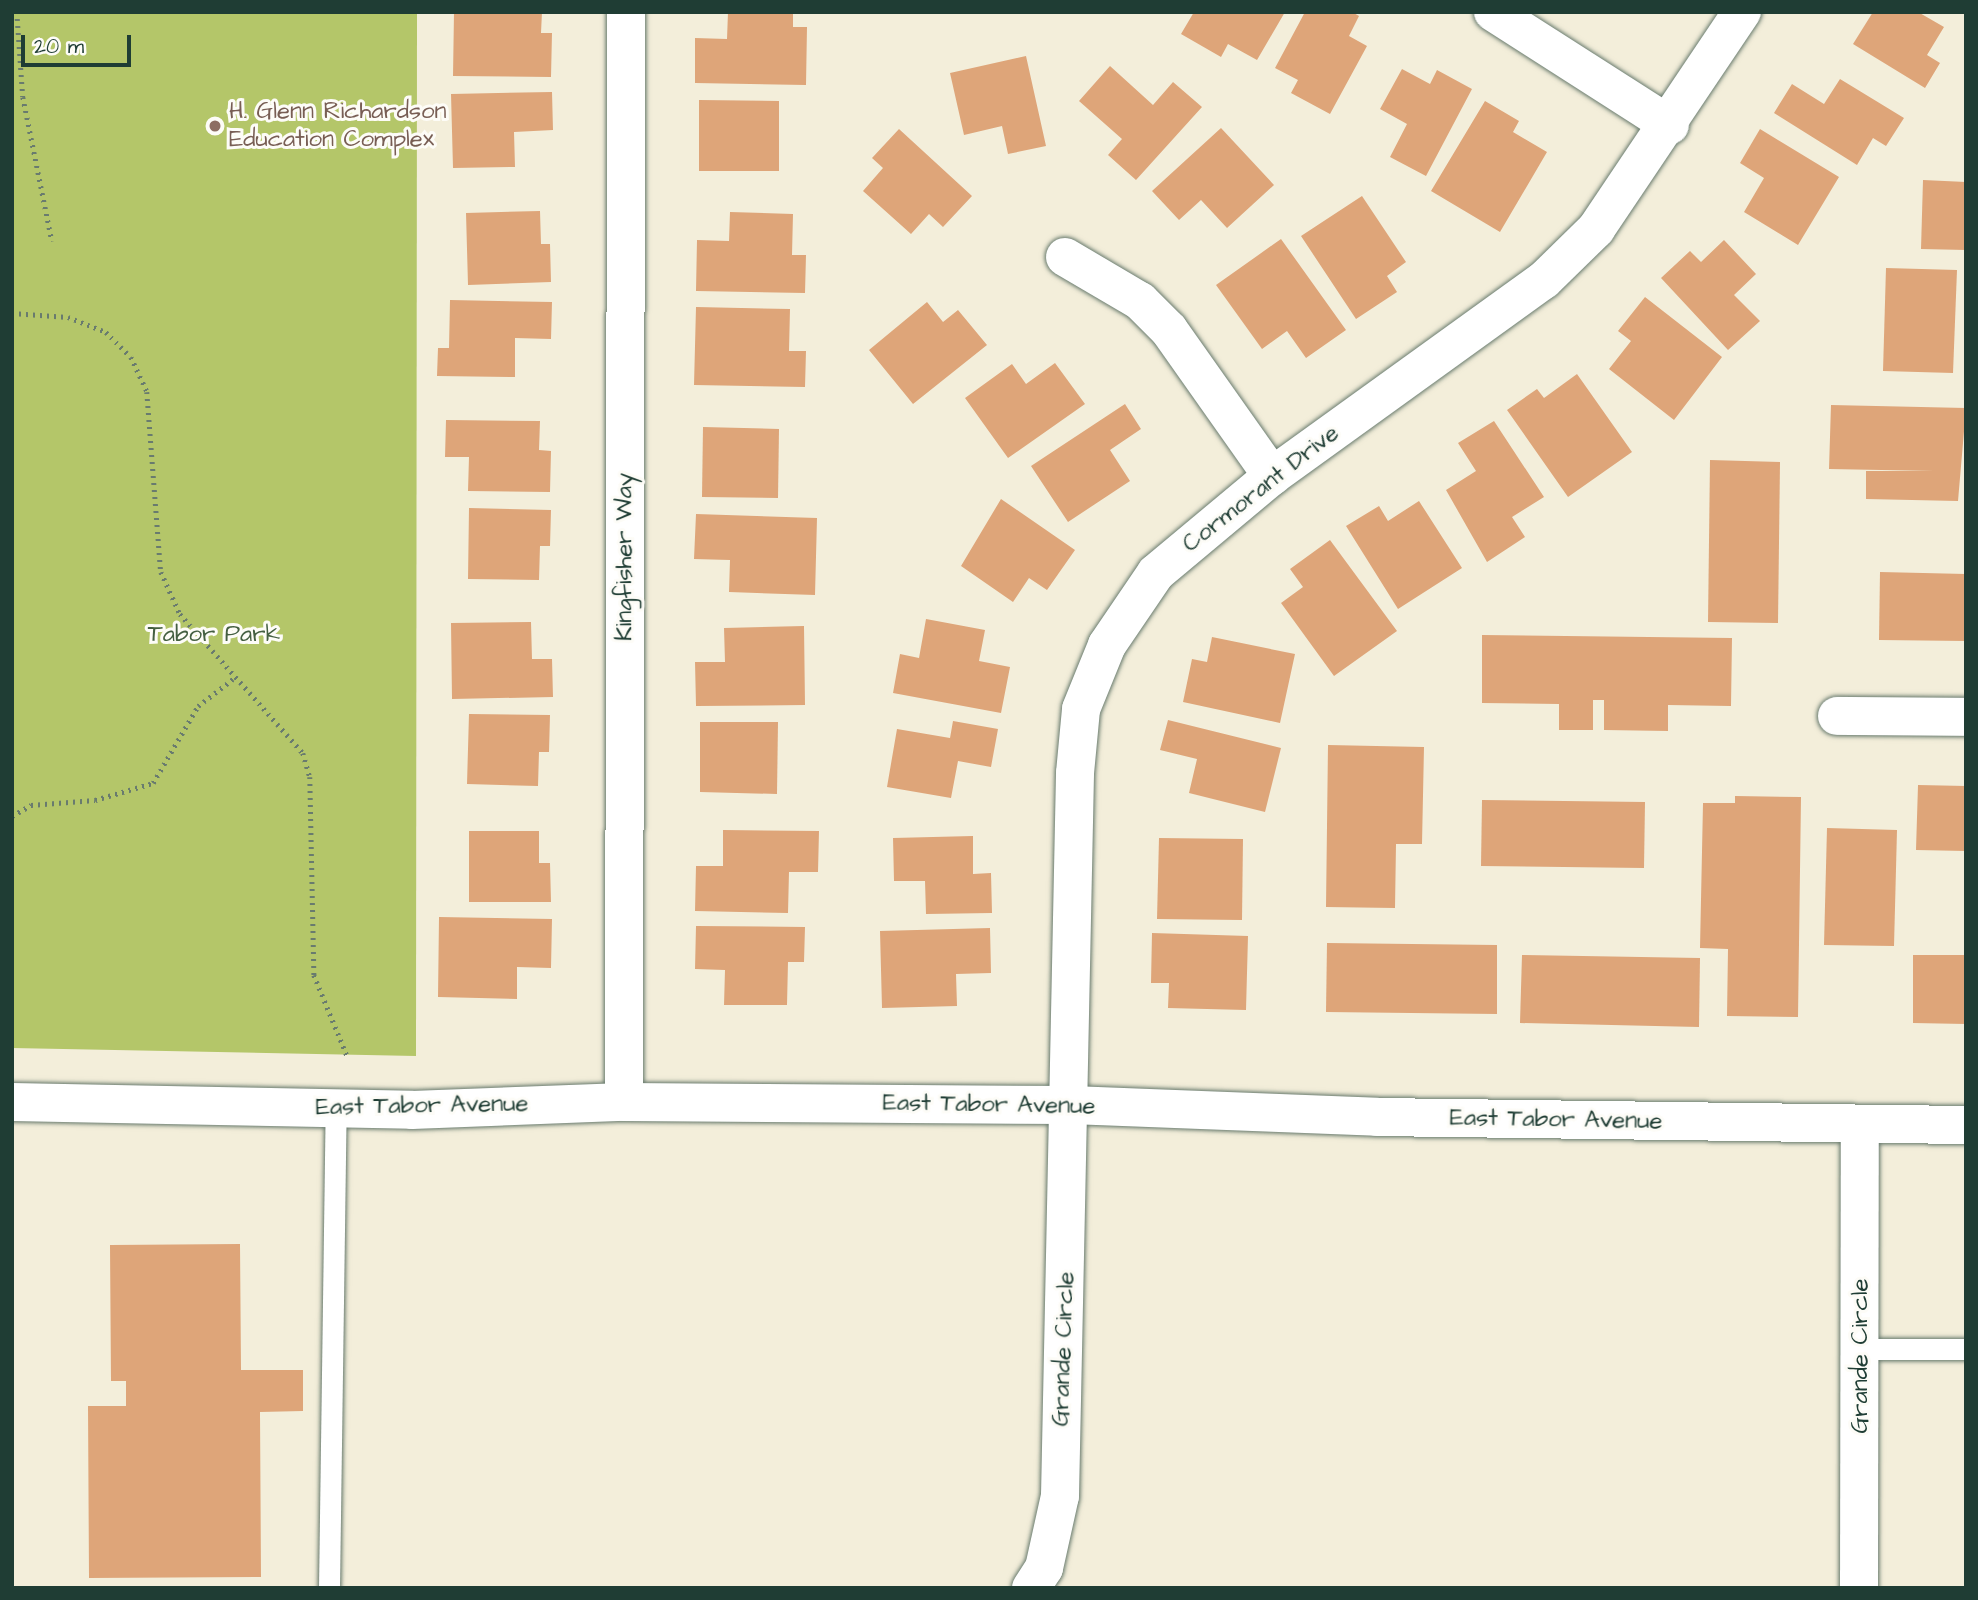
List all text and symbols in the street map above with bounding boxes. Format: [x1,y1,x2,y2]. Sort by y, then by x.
scale bar [24,21,135,65]
text: 20 m [34,32,84,61]
place label: H. Glenn Richardson Education Complex [229,98,447,154]
marker: H. Glenn Richardson Education Complex [207,118,223,134]
street label: Cormorant Drive [1177,419,1345,559]
street label: Kingfisher Way [611,473,639,641]
park label: Tabor Park [148,621,280,649]
street label: East Tabor Avenue [882,1089,1096,1121]
street label: East Tabor Avenue [315,1090,529,1122]
street label: East Tabor Avenue [1449,1104,1663,1136]
street label: Grande Circle [1047,1271,1081,1427]
street label: Grande Circle [1847,1279,1875,1433]

